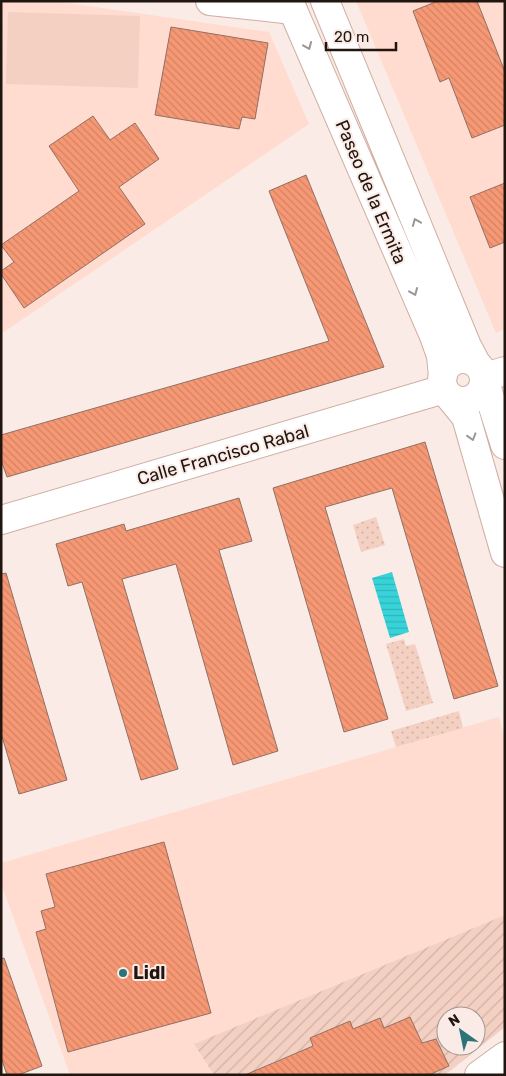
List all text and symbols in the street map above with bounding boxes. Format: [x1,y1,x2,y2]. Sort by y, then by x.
scale bar [326,20,396,52]
text: 20 m [334,28,369,46]
one-way arrow [302,41,313,50]
street label: Paseo de la Ermita [331,117,411,267]
one-way arrow [411,218,422,227]
one-way arrow [409,287,419,295]
street label: Calle Francisco Rabal [134,420,312,490]
one-way arrow [466,432,476,440]
place label: Lidl [133,962,165,984]
marker: Lidl [117,967,129,979]
north arrow [436,1006,486,1056]
text: N [445,1011,463,1030]

